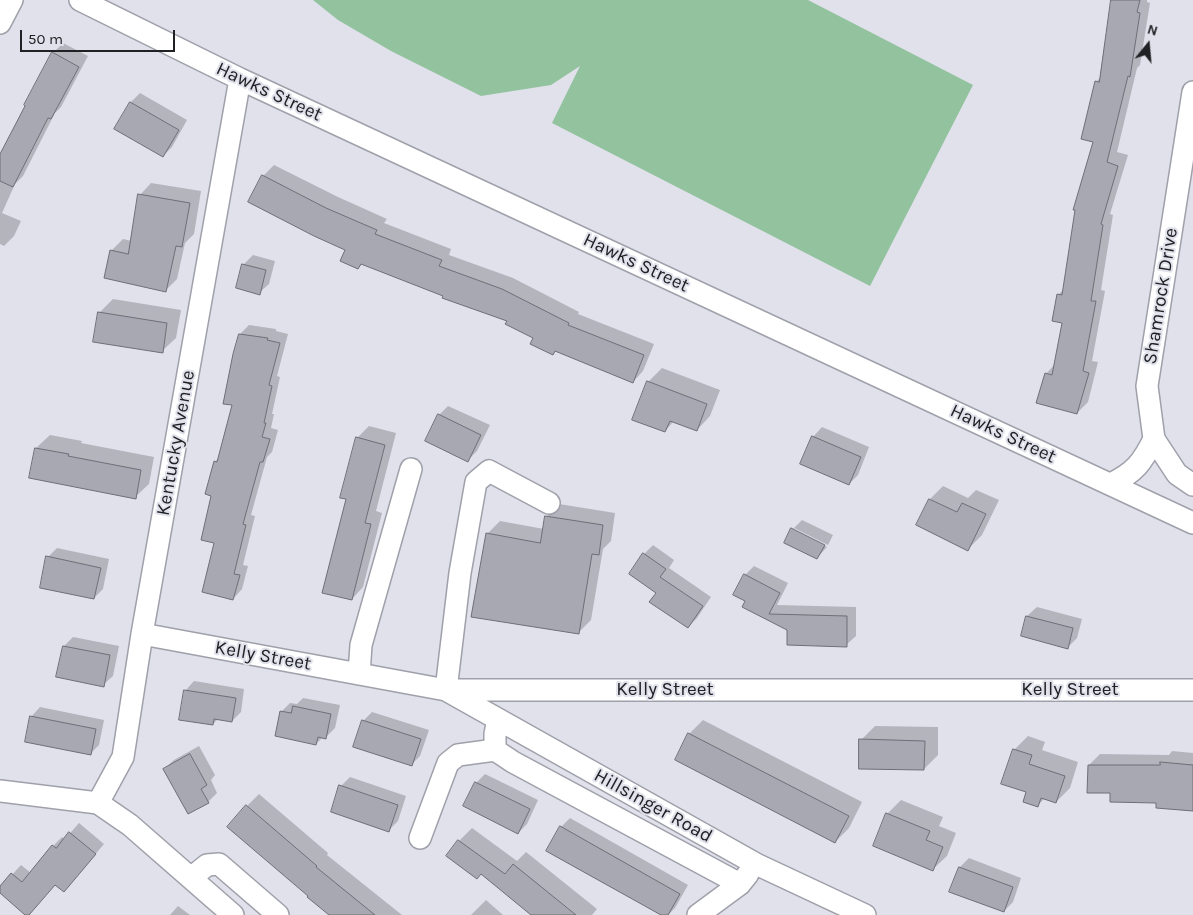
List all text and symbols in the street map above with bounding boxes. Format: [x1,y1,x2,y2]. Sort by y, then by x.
scale bar [22,20,178,52]
north arrow [1123,20,1173,70]
text: N [1145,21,1160,40]
text: 50 m [28,30,63,48]
street label: Hawks Street [212,58,326,126]
street label: Shamrock Drive [1139,226,1183,366]
street label: Hawks Street [579,229,693,297]
street label: Kentucky Avenue [152,368,200,518]
street label: Hawks Street [946,400,1060,468]
street label: Kelly Street [213,636,313,676]
street label: Kelly Street [616,679,714,701]
street label: Kelly Street [1021,679,1119,701]
street label: Hillsinger Road [590,764,716,848]

